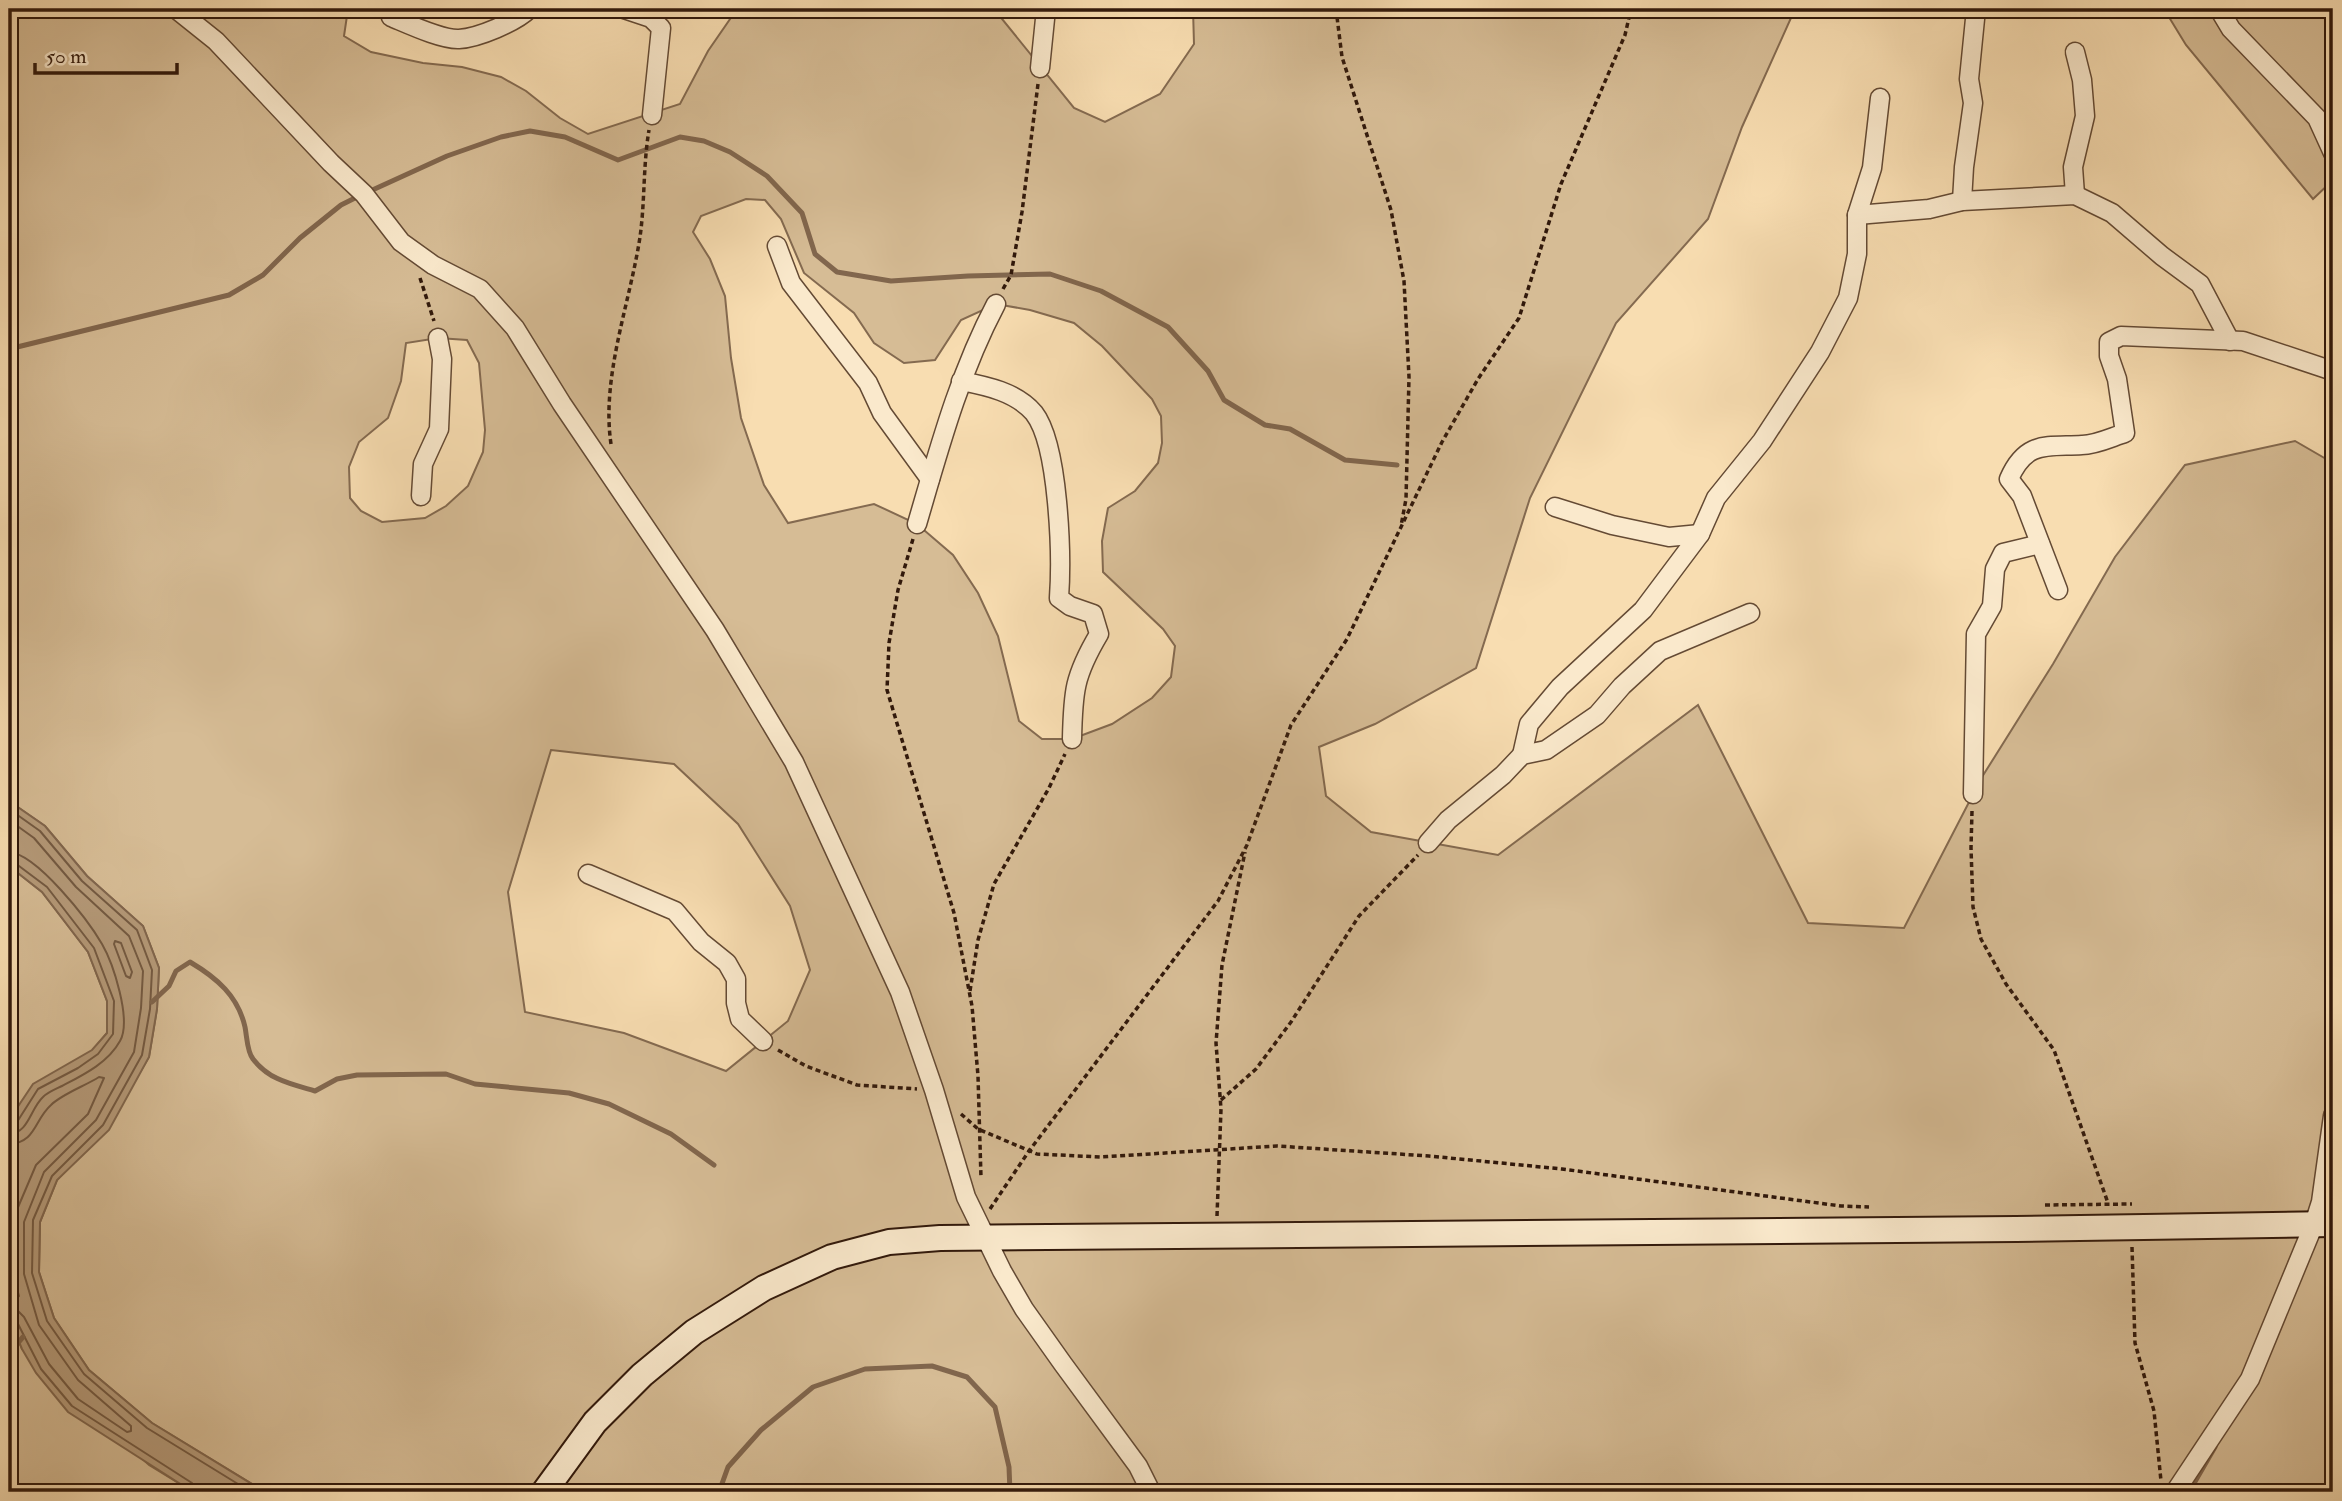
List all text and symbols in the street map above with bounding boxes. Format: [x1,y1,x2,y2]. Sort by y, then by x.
scale bar [35,32,177,76]
text: 50 m [46,43,87,70]

